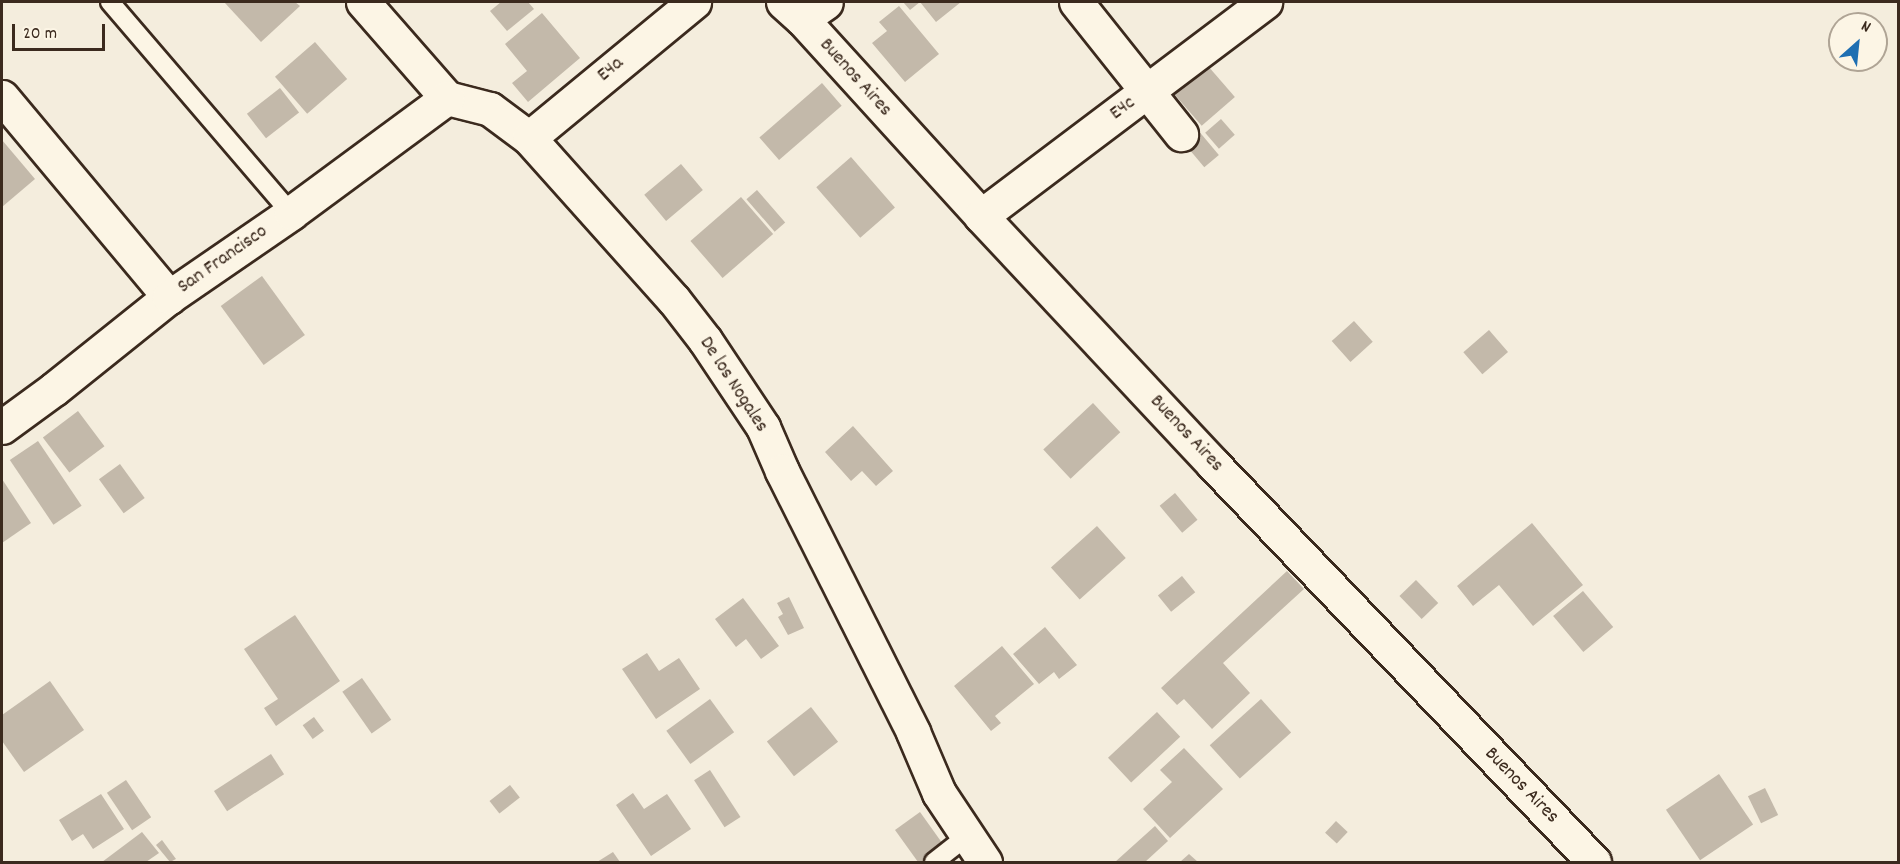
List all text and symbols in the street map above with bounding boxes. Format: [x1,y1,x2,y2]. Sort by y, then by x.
scale bar [15,12,108,50]
north arrow [1828,12,1888,72]
text: N [1857,15,1874,39]
text: 20 m [23,22,57,47]
street label: Buenos Aires [814,34,896,122]
street label: E4a [593,52,629,88]
street label: E4c [1106,92,1140,126]
street label: San Francisco [174,220,272,300]
street label: De los Nogales [693,333,773,437]
street label: Buenos Aires [1144,390,1228,478]
street label: Buenos Aires [1479,743,1563,829]

